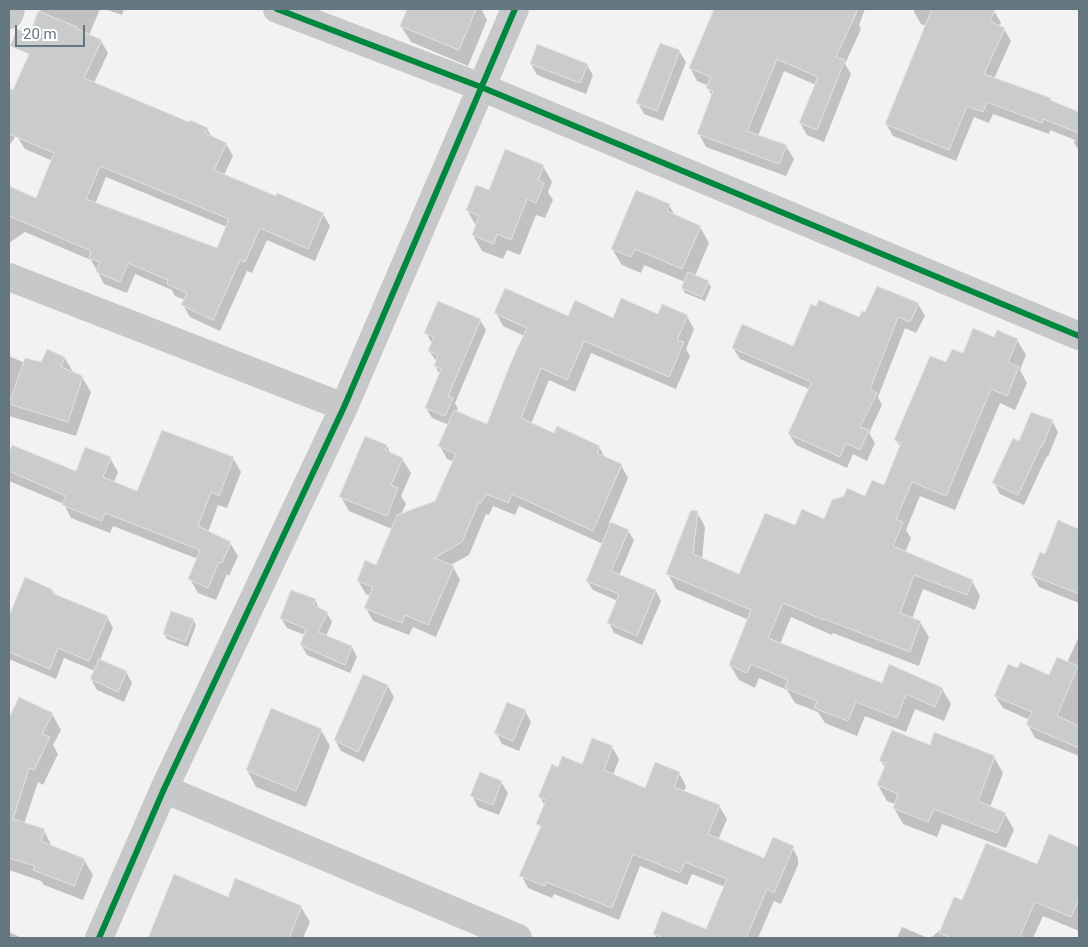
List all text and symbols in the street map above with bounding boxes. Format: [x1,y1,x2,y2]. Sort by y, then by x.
scale bar [18,15,88,47]
text: 20 m [23,25,57,43]

